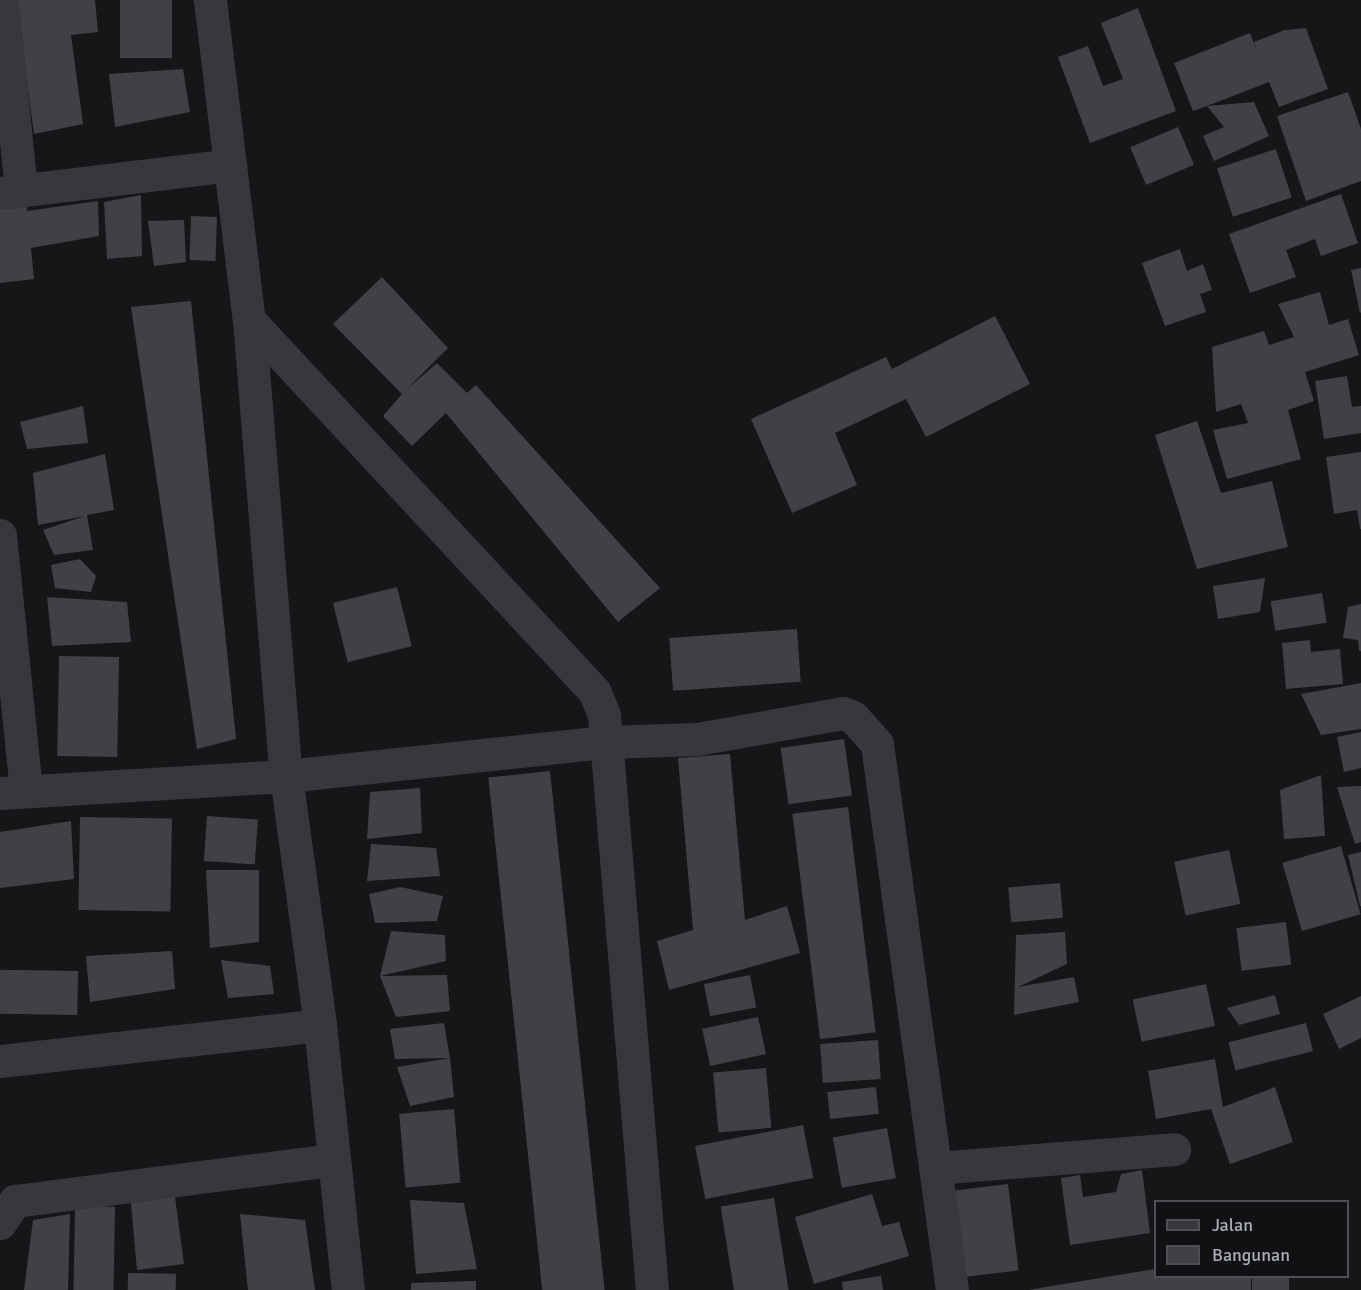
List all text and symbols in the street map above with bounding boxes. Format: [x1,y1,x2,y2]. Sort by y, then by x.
legend [1154,1200,1349,1278]
text: Jalan [1212,1214,1253,1236]
text: Bangunan [1212,1244,1290,1266]

